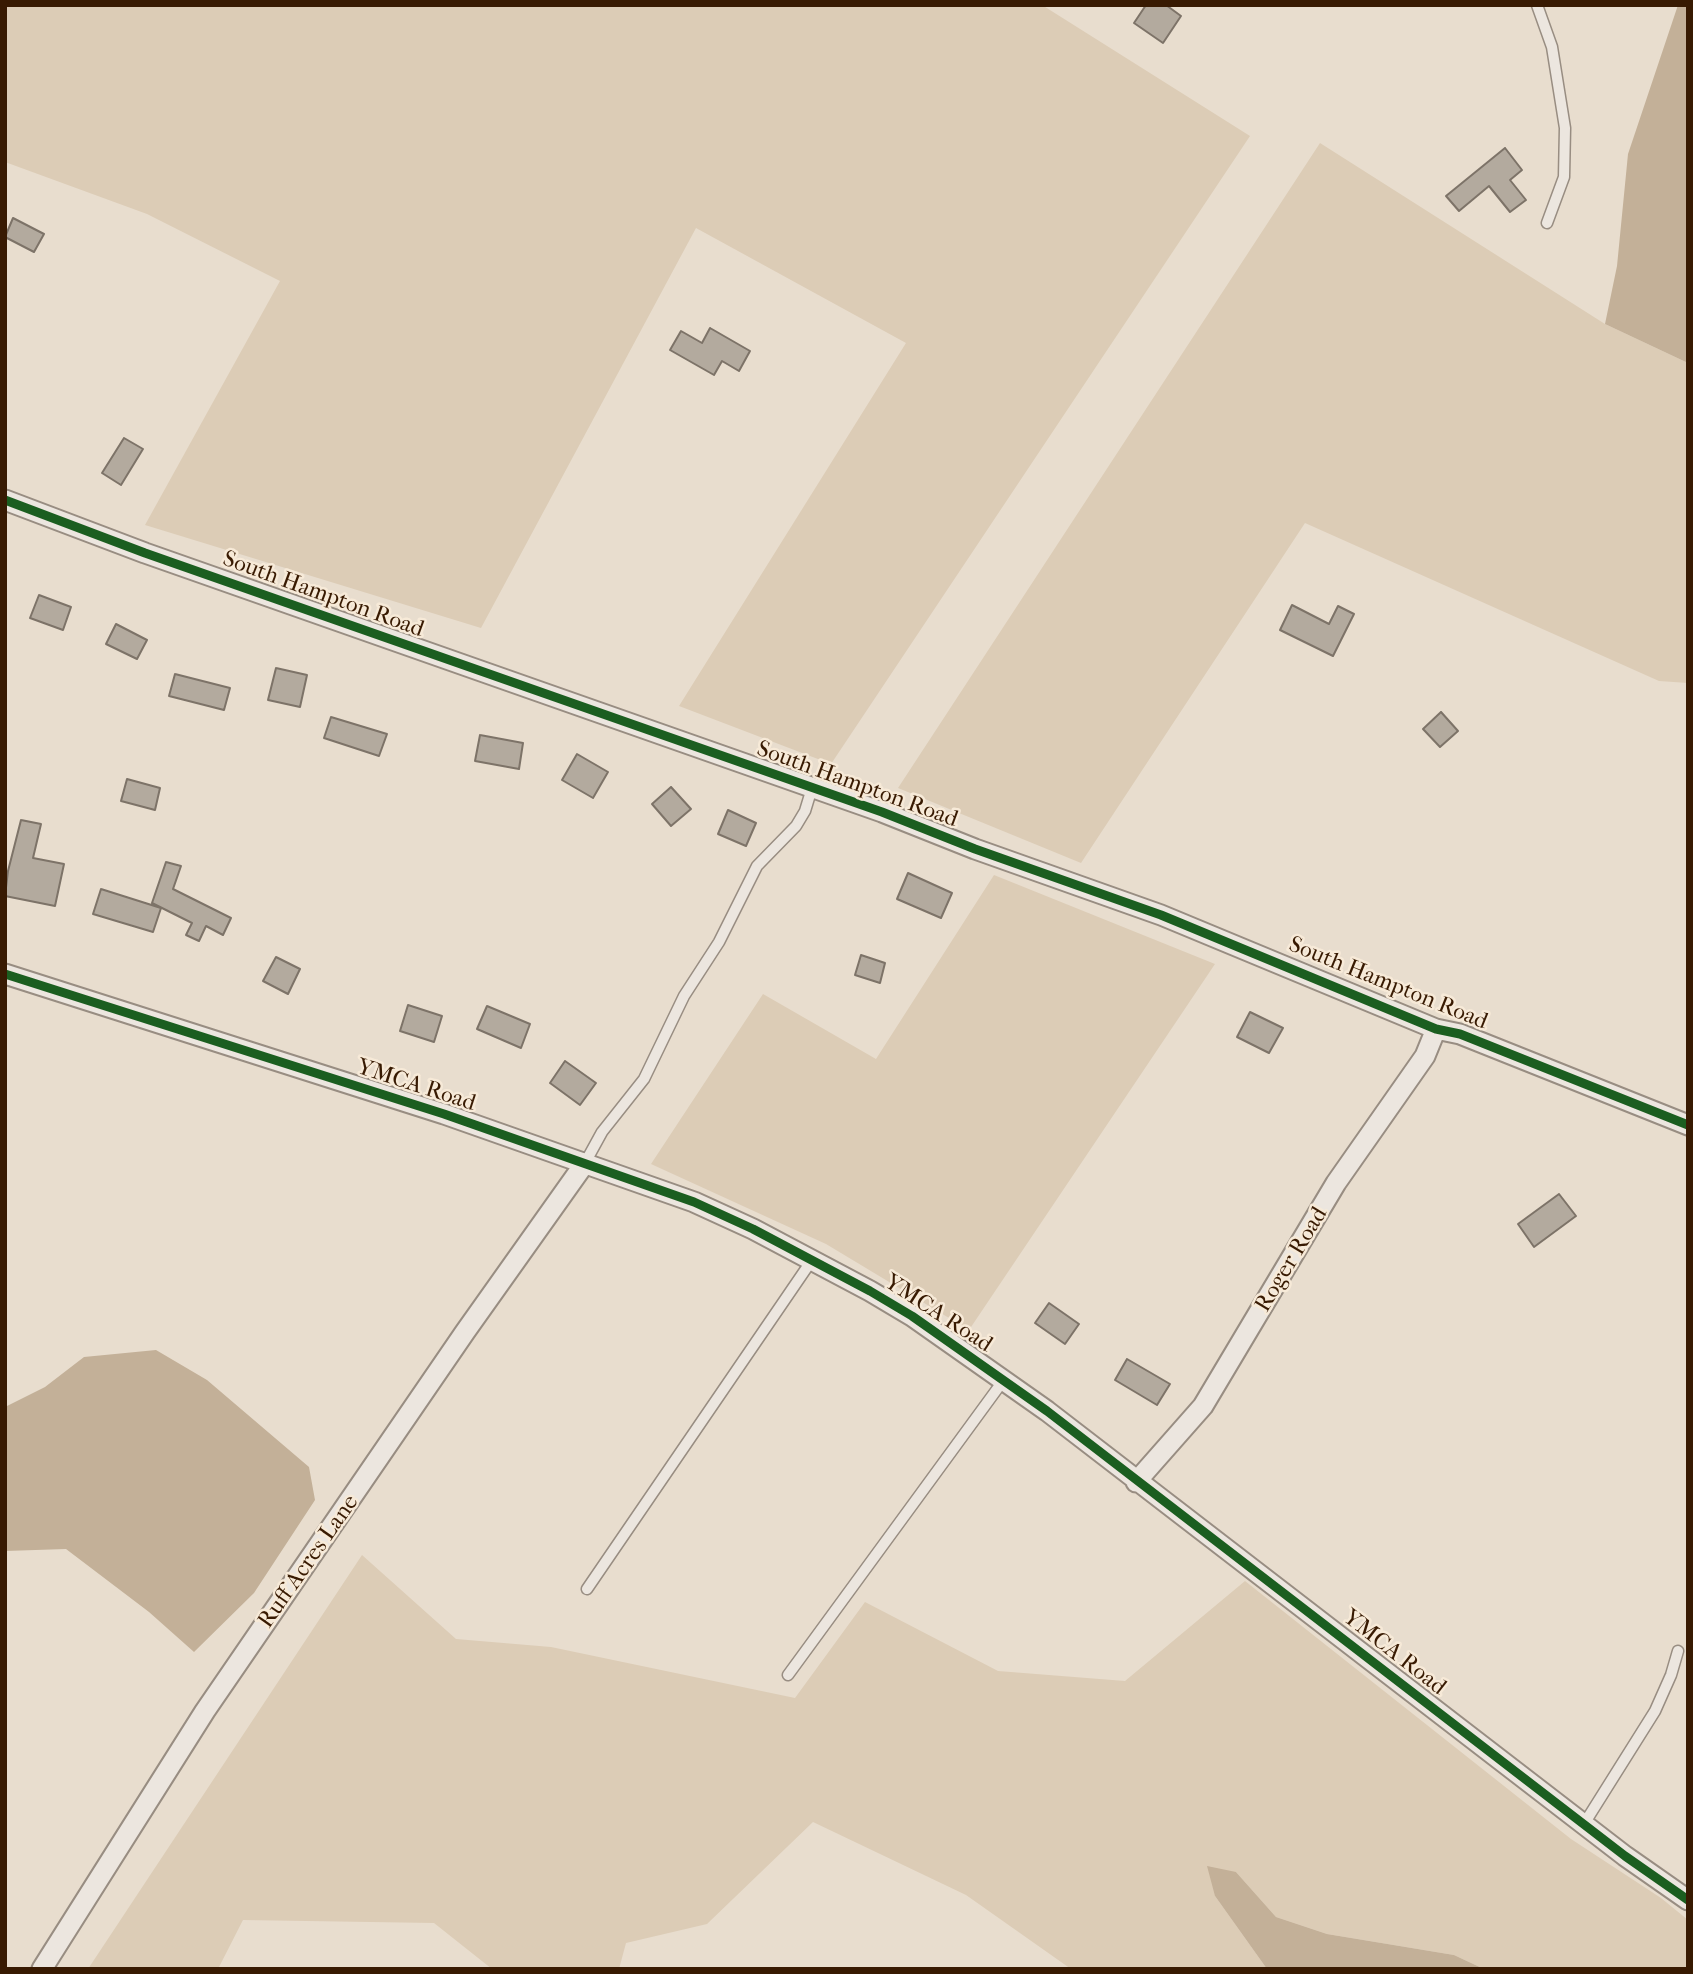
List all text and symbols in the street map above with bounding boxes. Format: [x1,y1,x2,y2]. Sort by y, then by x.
street label: South Hampton Road [219,546,427,644]
street label: South Hampton Road [753,736,961,834]
street label: South Hampton Road [1285,932,1491,1036]
street label: YMCA Road [353,1054,479,1118]
street label: Roger Road [1250,1202,1334,1318]
street label: YMCA Road [879,1269,997,1359]
street label: Ruff Acres Lane [253,1490,365,1634]
street label: YMCA Road [1337,1604,1451,1702]

